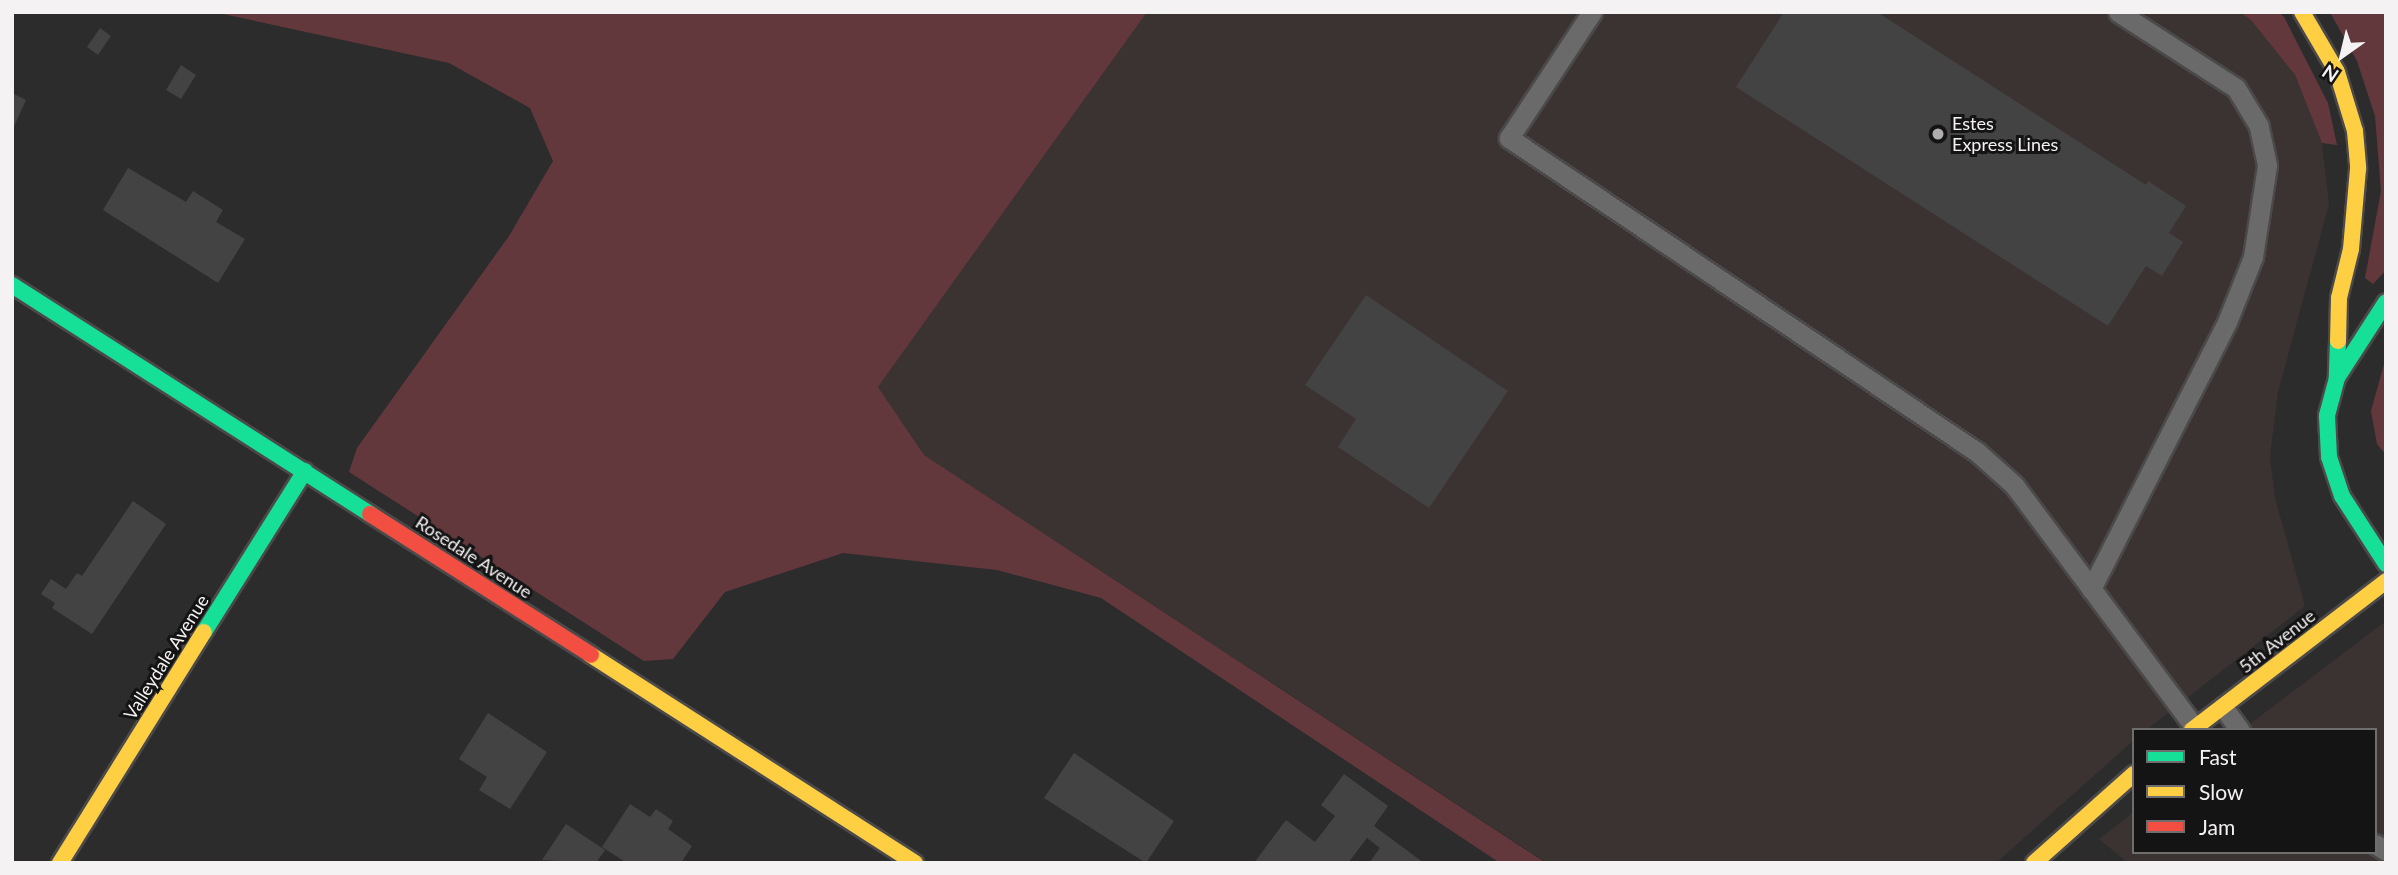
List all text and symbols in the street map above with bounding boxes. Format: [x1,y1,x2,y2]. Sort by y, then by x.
north arrow [2307,21,2377,91]
text: N [2317,60,2342,87]
place label: Estes Express Lines [1952,113,2058,156]
marker: Estes Express Lines [1930,126,1946,142]
street label: Rosedale Avenue [411,511,537,603]
street label: Valleydale Avenue [119,590,213,724]
street label: 5th Avenue [2234,604,2320,678]
legend [2132,728,2377,854]
text: Fast [2199,744,2236,769]
text: Slow [2199,779,2243,804]
text: Jam [2199,814,2235,839]

